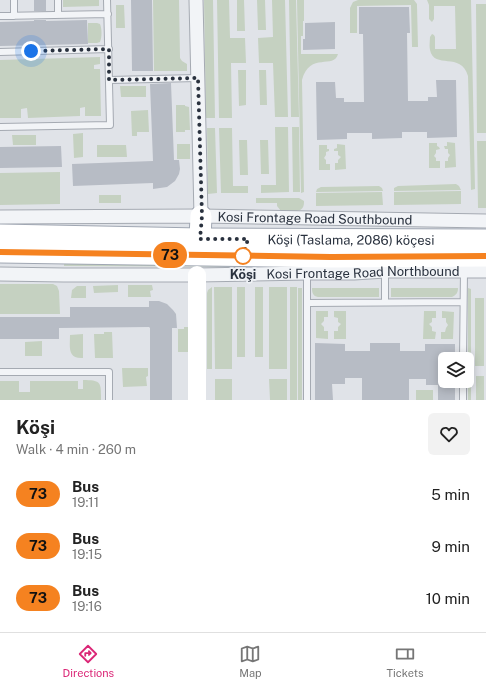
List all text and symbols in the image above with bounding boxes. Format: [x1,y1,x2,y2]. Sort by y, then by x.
your location [21,41,41,61]
street label: Kosi Frontage Road Southbound [217,209,413,228]
street label: Köşi (Taslama, 2086) köçesi [267,232,434,248]
line badge: 73 [152,242,188,268]
text: 73 [161,247,179,263]
marker: Köşi [234,247,252,265]
street label: Kosi Frontage Road Northbound [266,264,460,282]
place label: Köşi [230,267,256,282]
map controls [438,352,474,388]
button: layers [438,352,474,388]
button: heart [428,413,470,455]
text: Köşi [16,416,55,438]
text: Walk · 4 min · 260 m [16,442,136,457]
text: Bus [72,478,99,495]
text: 73 [29,486,47,502]
text: 5 min [431,486,470,503]
text: 19:11 [72,495,99,510]
text: Bus [72,530,99,547]
text: 73 [29,538,47,554]
text: 9 min [432,538,470,555]
text: 19:15 [72,547,102,562]
text: Bus [72,582,99,599]
text: 73 [29,590,47,606]
text: 10 min [426,590,470,607]
text: 19:16 [72,599,102,614]
tab: Directions [63,643,114,679]
tab: Map [239,643,262,679]
tab: Tickets [387,643,423,679]

